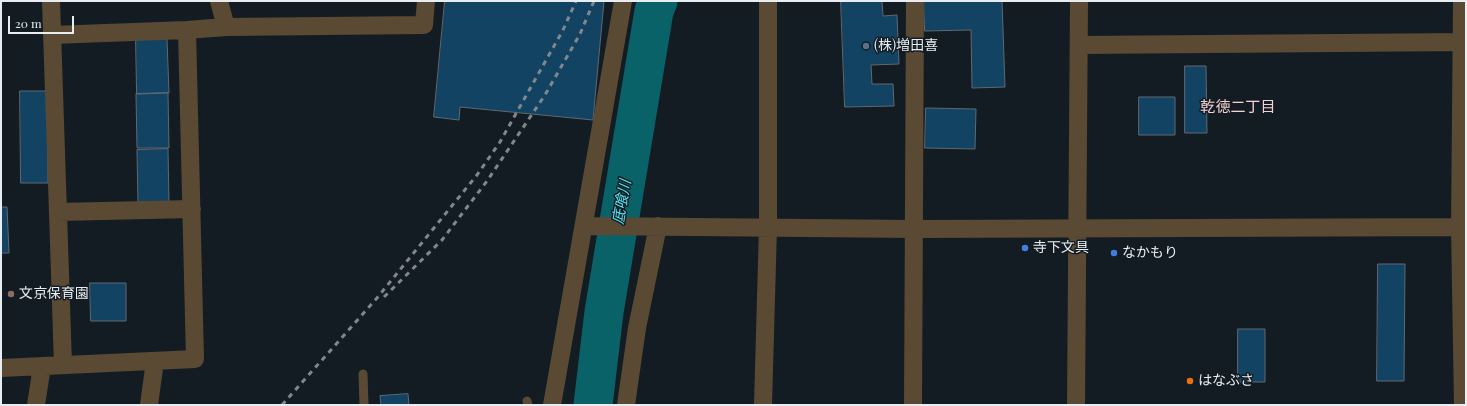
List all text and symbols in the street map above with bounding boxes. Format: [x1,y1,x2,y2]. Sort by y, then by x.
scale bar [10,8,76,34]
text: 20 m [15,15,42,31]
place label: (株)増田喜 [874,38,938,54]
marker: (株)増田喜 [861,41,871,51]
district label: 乾徳二丁目 [1201,98,1275,116]
water label: 底喰川 [609,178,635,226]
place label: 寺下文具 [1033,240,1089,256]
marker: 寺下文具 [1020,243,1030,253]
place label: なかもり [1122,245,1178,261]
marker: なかもり [1109,248,1119,258]
place label: 文京保育園 [19,286,89,302]
marker: 文京保育園 [6,289,16,299]
place label: はなぶさ [1198,373,1254,389]
marker: はなぶさ [1185,376,1195,386]

